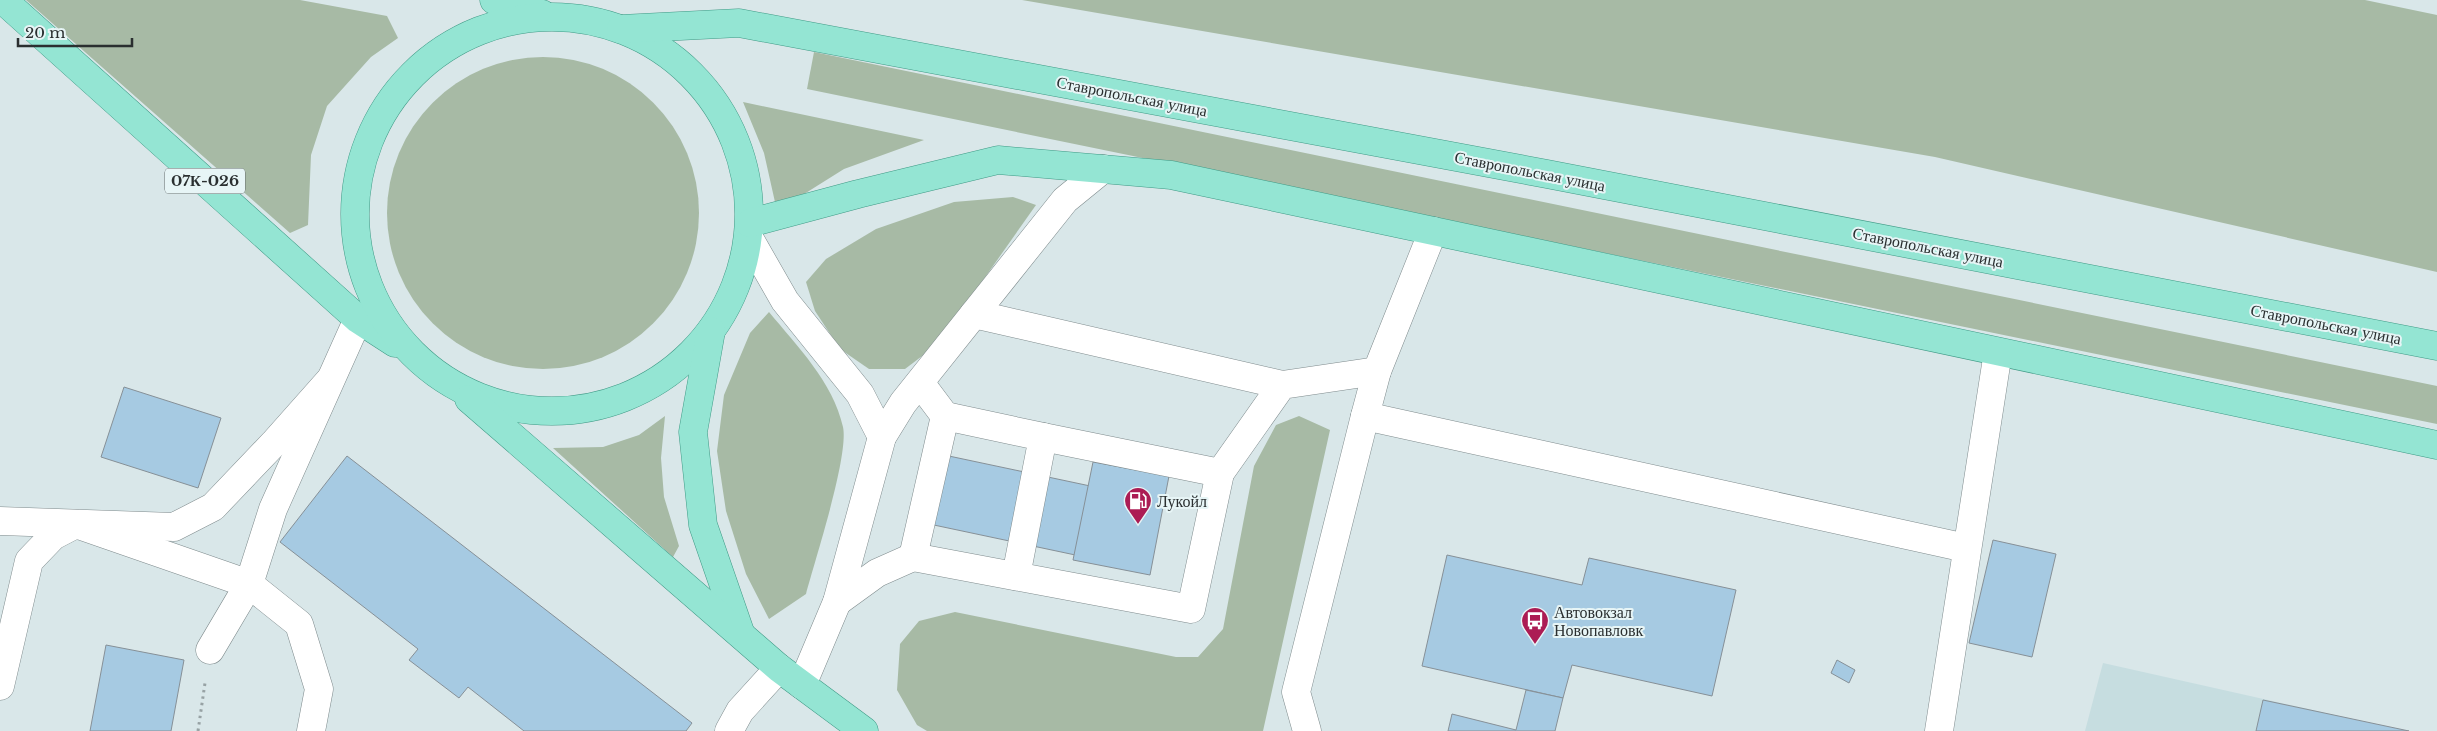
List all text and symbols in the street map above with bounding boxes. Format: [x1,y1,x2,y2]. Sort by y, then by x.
scale bar [18,15,131,47]
text: 20 m [25,23,65,42]
street label: Ставропольская улица [1055,72,1209,120]
street label: Ставропольская улица [1453,147,1607,195]
road number: 07К-026 [165,168,245,194]
street label: Ставропольская улица [1851,223,2005,271]
street label: Ставропольская улица [2249,300,2403,348]
fuel station icon: Лукойл [1123,486,1153,525]
place label: Лукойл [1157,491,1207,511]
place label: Автовокзал Новопавловк [1554,602,1644,640]
bus stop icon: Автовокзал Новопавловк [1520,606,1550,645]

